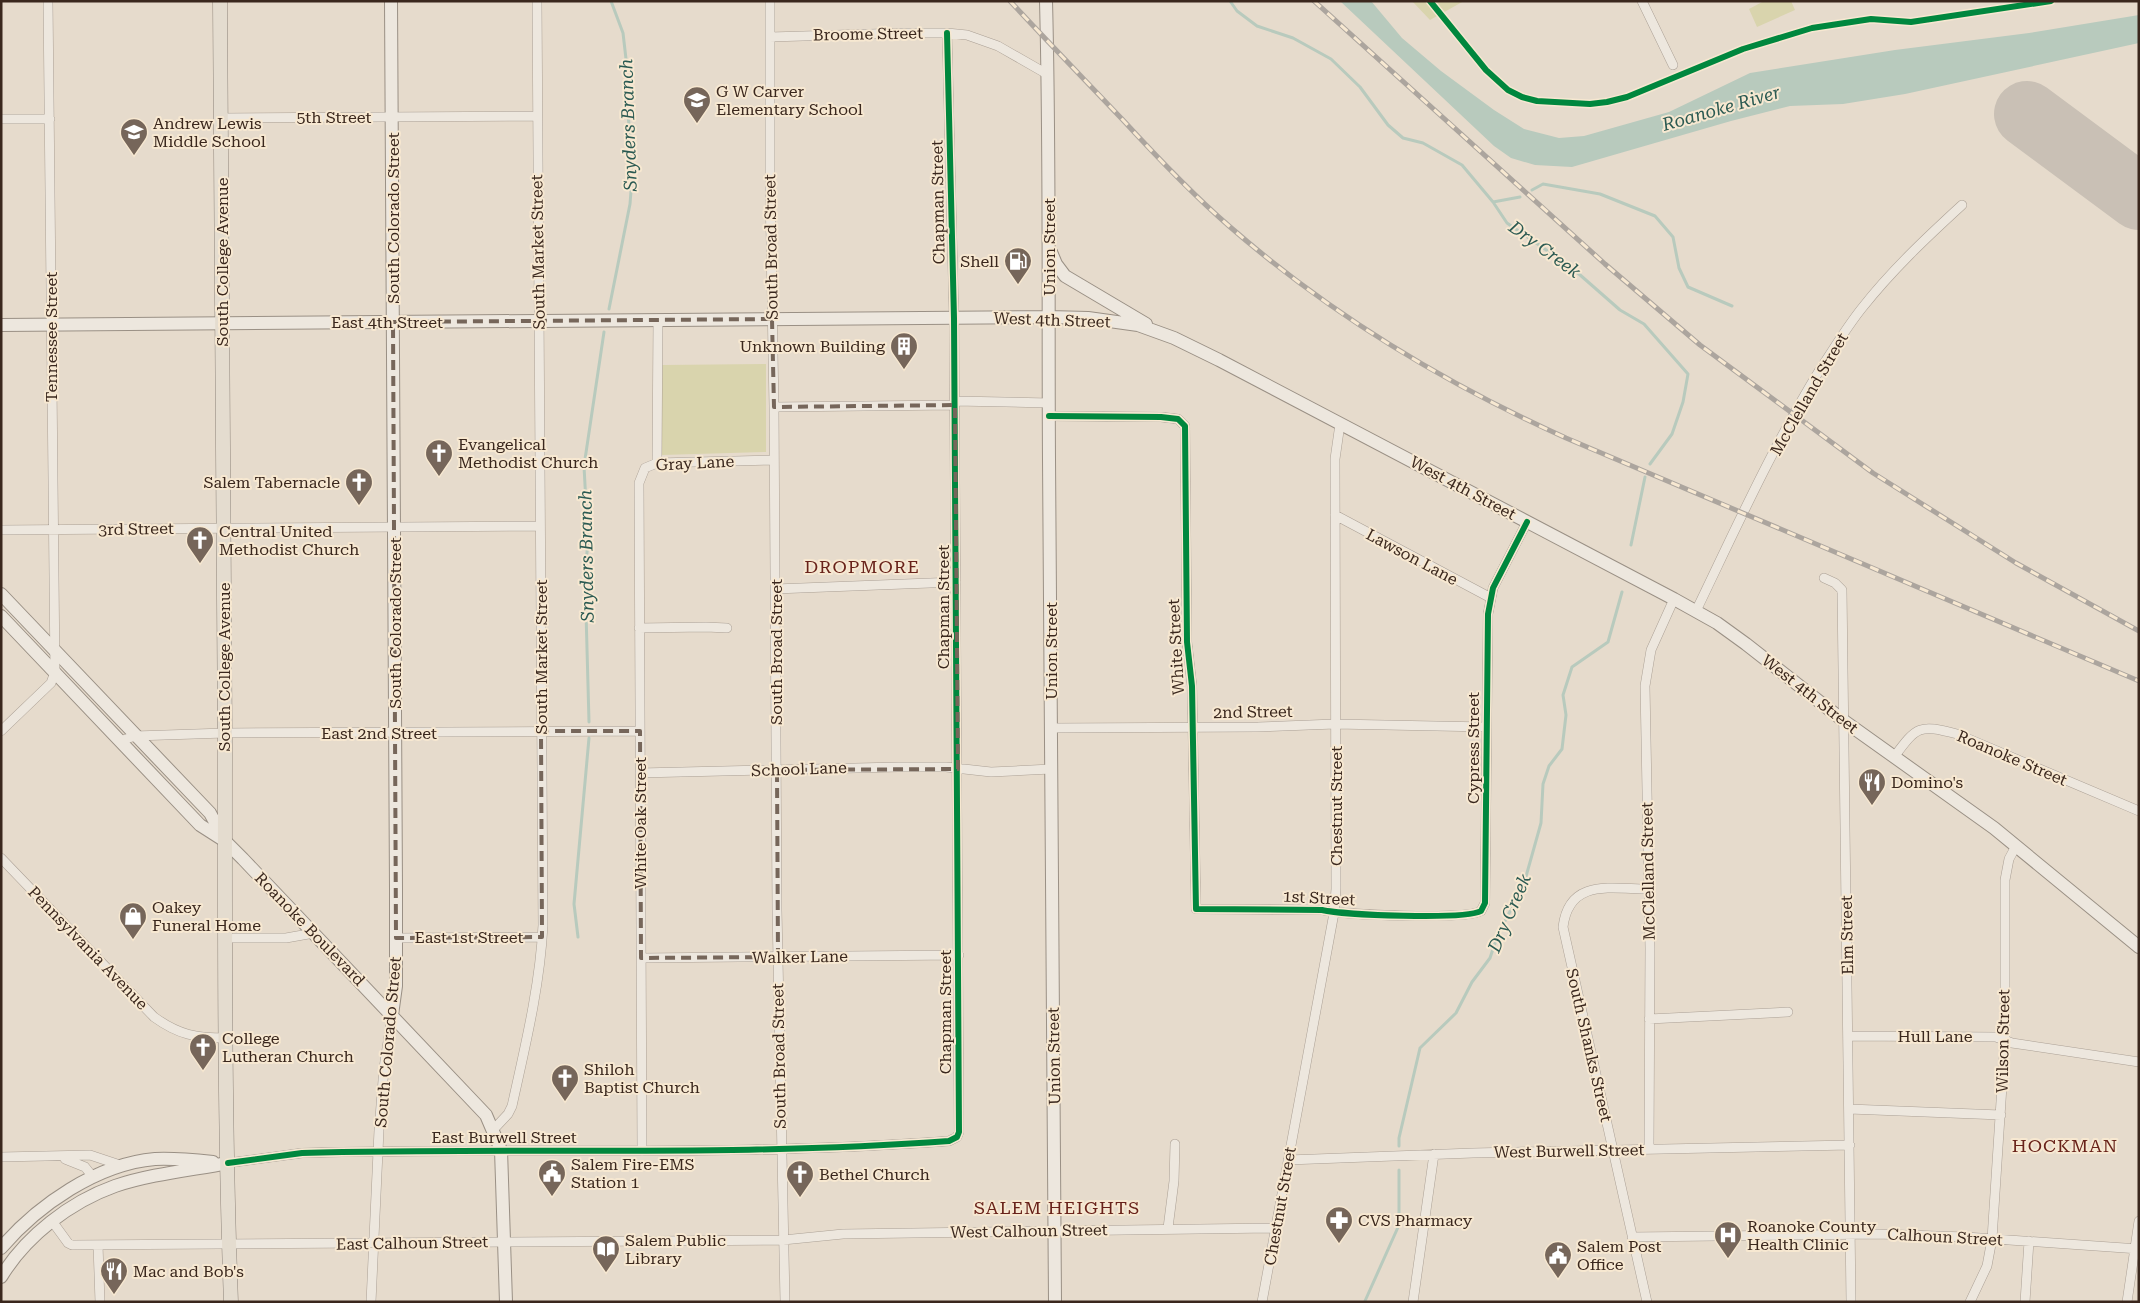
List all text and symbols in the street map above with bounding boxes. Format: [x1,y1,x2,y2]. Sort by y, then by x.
street label: Broome Street [813,24,923,44]
water label: Snyders Branch [615,58,641,193]
water label: Roanoke River [1658,81,1783,135]
place label: G W Carver Elementary School [716,82,863,119]
school or university icon: G W Carver Elementary School [682,85,712,124]
street label: 5th Street [296,108,372,127]
place label: Andrew Lewis Middle School [153,114,266,151]
school or university icon: Andrew Lewis Middle School [119,117,149,156]
street label: South Colorado Street [384,132,403,304]
street label: Chapman Street [927,140,949,264]
street label: South Market Street [527,174,549,330]
street label: South Broad Street [760,174,782,320]
street label: South College Avenue [213,177,232,347]
street label: Union Street [1040,198,1059,296]
water label: Dry Creek [1504,215,1585,282]
fuel station icon: Shell [1003,246,1033,285]
place label: Shell [960,252,999,271]
street label: Tennessee Street [42,272,61,402]
street label: West 4th Street [993,308,1111,332]
street label: East 4th Street [331,313,443,332]
street label: McClelland Street [1766,329,1852,459]
building icon: Unknown Building [889,331,919,370]
place label: Unknown Building [739,337,886,356]
place label: Evangelical Methodist Church [458,435,598,472]
church icon: Evangelical Methodist Church [424,438,454,477]
street label: Gray Lane [655,451,735,475]
street label: West 4th Street [1407,452,1519,524]
church icon: Salem Tabernacle [344,467,374,506]
place label: Salem Tabernacle [203,473,340,492]
water label: Snyders Branch [574,489,598,624]
street label: 3rd Street [98,519,174,539]
place label: Central United Methodist Church [219,522,359,559]
church icon: Central United Methodist Church [185,525,215,564]
street label: Lawson Lane [1363,525,1461,589]
street label: South Colorado Street [386,537,405,709]
street label: Chapman Street [934,545,953,669]
district label: DROPMORE [804,556,920,577]
street label: South Market Street [532,579,551,735]
street label: South Broad Street [767,579,786,725]
street label: South College Avenue [215,582,234,752]
street label: White Street [1164,598,1188,696]
street label: Union Street [1042,602,1061,700]
street label: West 4th Street [1758,650,1862,738]
street label: Cypress Street [1464,692,1483,804]
street label: 2nd Street [1213,702,1293,722]
street label: East 2nd Street [321,724,437,743]
street label: Roanoke Street [1954,726,2070,790]
street label: Chestnut Street [1327,746,1346,866]
street label: White Oak Street [631,757,650,889]
street label: School Lane [751,758,848,780]
restaurant icon: Domino's [1857,767,1887,806]
place label: Domino's [1891,773,1964,792]
street label: McClelland Street [1637,802,1659,940]
street label: Roanoke Boulevard [251,868,369,990]
water label: Dry Creek [1483,870,1535,956]
street label: Pennsylvania Avenue [24,882,152,1014]
street label: 1st Street [1282,887,1356,909]
street label: Elm Street [1837,895,1857,975]
place label: Oakey Funeral Home [152,898,261,935]
shop icon: Oakey Funeral Home [118,901,148,940]
street label: East 1st Street [414,928,524,947]
street label: Walker Lane [752,947,848,967]
street label: Chapman Street [936,950,955,1074]
street label: South Colorado Street [371,956,405,1128]
street label: South Shanks Street [1562,966,1616,1124]
street label: South Broad Street [768,983,790,1129]
street label: Wilson Street [1993,989,2013,1093]
street label: Union Street [1044,1007,1064,1105]
street label: Hull Lane [1897,1027,1973,1046]
place label: College Lutheran Church [222,1029,354,1066]
church icon: College Lutheran Church [188,1032,218,1071]
place label: Shiloh Baptist Church [584,1060,700,1097]
church icon: Shiloh Baptist Church [550,1063,580,1102]
street label: East Burwell Street [431,1128,577,1147]
district label: HOCKMAN [2012,1135,2118,1156]
street label: West Burwell Street [1493,1140,1645,1162]
street label: Chestnut Street [1260,1145,1300,1267]
place label: Salem Fire-EMS Station 1 [571,1155,695,1192]
public building icon: Salem Fire-EMS Station 1 [537,1158,567,1197]
church icon: Bethel Church [785,1159,815,1198]
place label: Bethel Church [819,1165,930,1184]
district label: SALEM HEIGHTS [974,1197,1140,1218]
pharmacy icon: CVS Pharmacy [1324,1205,1354,1244]
place label: CVS Pharmacy [1358,1211,1473,1230]
place label: Roanoke County Health Clinic [1747,1217,1877,1254]
street label: West Calhoun Street [950,1220,1108,1242]
hospital icon: Roanoke County Health Clinic [1713,1220,1743,1259]
street label: Calhoun Street [1887,1224,2003,1250]
place label: Salem Public Library [625,1231,726,1268]
street label: East Calhoun Street [336,1232,488,1254]
library icon: Salem Public Library [591,1234,621,1273]
place label: Salem Post Office [1577,1237,1661,1274]
public building icon: Salem Post Office [1543,1240,1573,1279]
restaurant icon: Mac and Bob's [99,1256,129,1295]
place label: Mac and Bob's [133,1262,244,1281]

